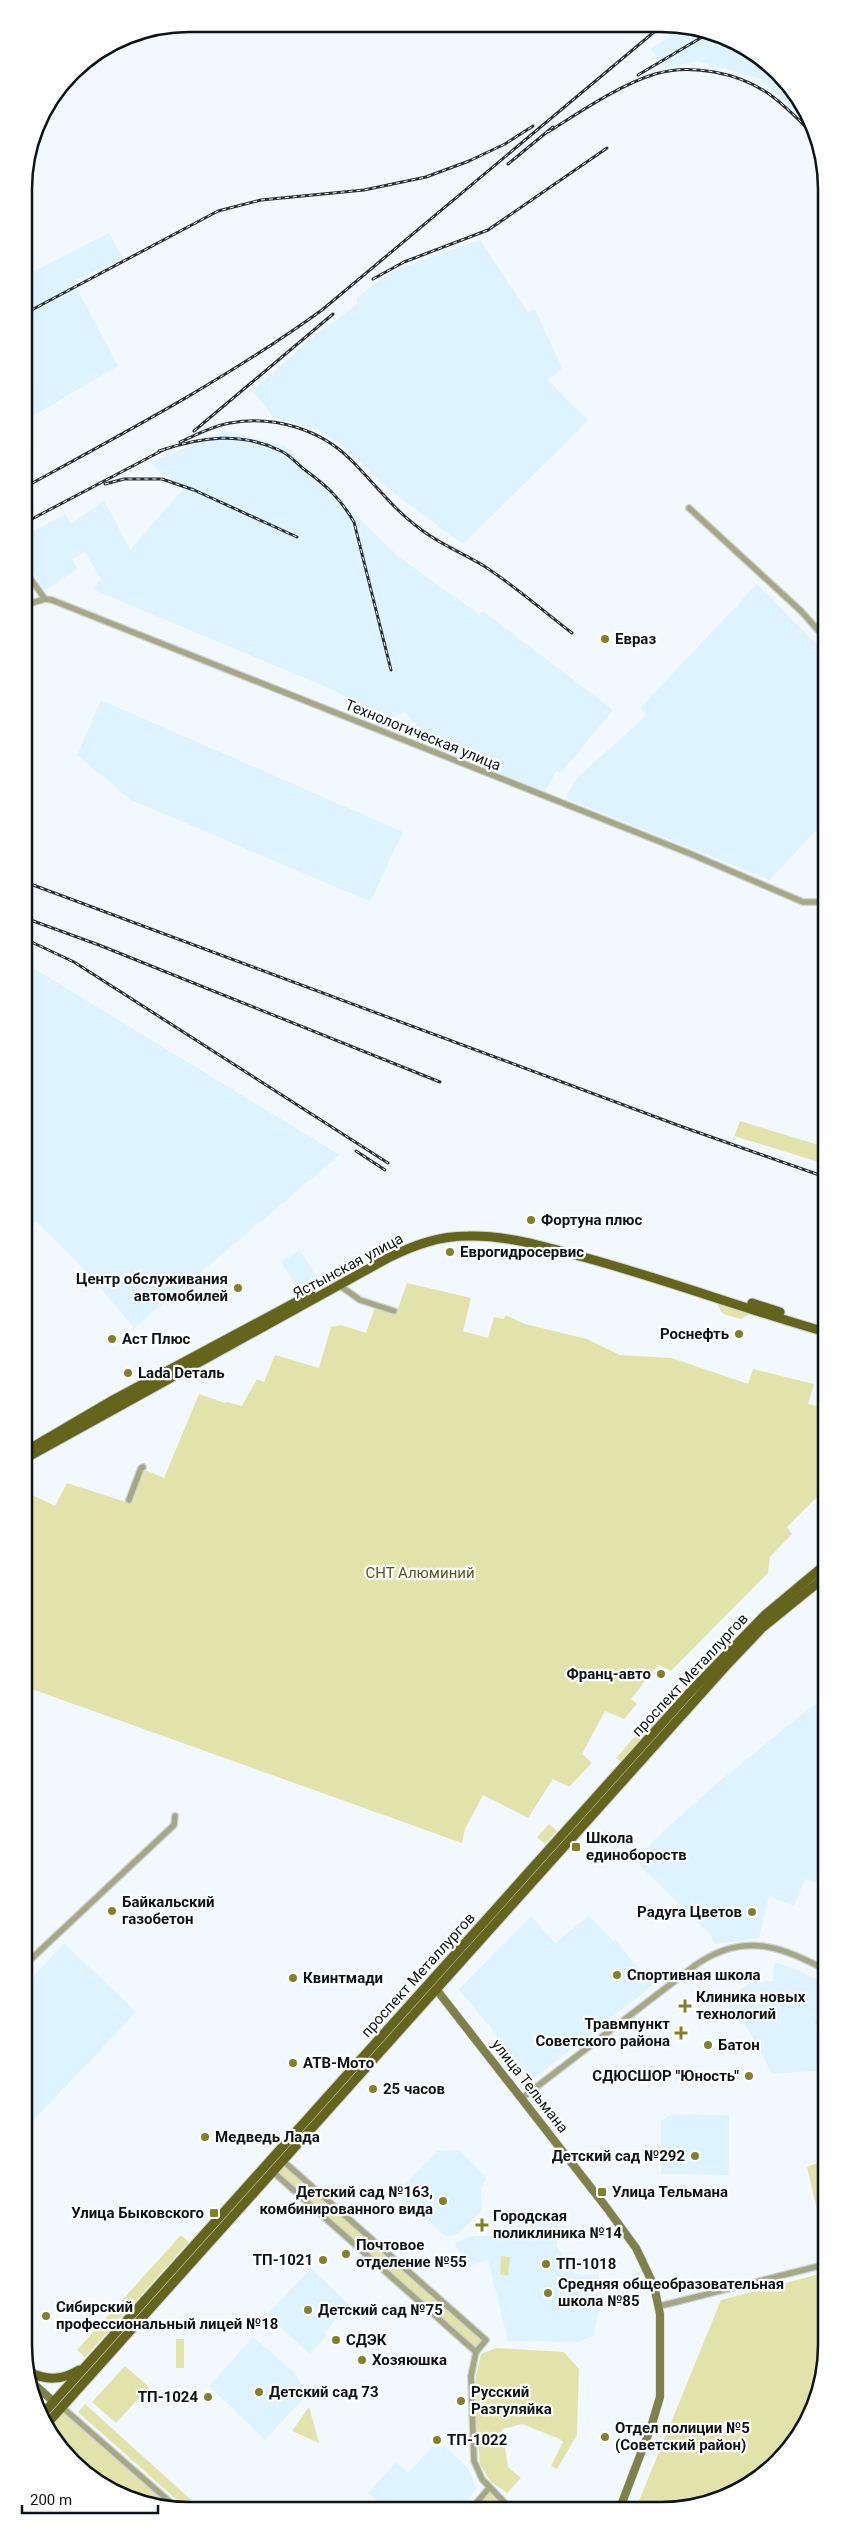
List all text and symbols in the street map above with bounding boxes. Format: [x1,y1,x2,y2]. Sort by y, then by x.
place label: Евраз [615,630,656,648]
marker: Евраз [599,633,611,645]
street label: Технологическая улица [343,696,503,774]
place label: Фортуна плюс [541,1211,642,1229]
marker: Фортуна плюс [525,1214,537,1226]
street label: Ястынская улица [290,1229,406,1303]
place label: Еврогидросервис [460,1243,584,1261]
marker: Еврогидросервис [444,1246,456,1258]
place label: Центр обслуживания автомобилей [76,1270,228,1305]
marker: Центр обслуживания автомобилей [232,1282,244,1294]
place label: Роснефть [660,1325,729,1343]
marker: Роснефть [733,1328,745,1340]
place label: Аст Плюс [122,1330,191,1348]
marker: Аст Плюс [106,1333,118,1345]
place label: Lada Dеталь [138,1364,225,1382]
marker: Lada Dеталь [122,1367,134,1379]
park label: СНТ Алюминий [365,1564,475,1582]
street label: проспект Металлургов [628,1610,752,1740]
place label: Франц-авто [566,1665,651,1683]
marker: Франц-авто [655,1668,667,1680]
place label: Школа единобороств [586,1829,687,1864]
marker: Школа единобороств [570,1841,582,1853]
place label: Байкальский газобетон [122,1893,215,1928]
place label: Радуга Цветов [637,1903,742,1921]
marker: Байкальский газобетон [106,1905,118,1917]
marker: Радуга Цветов [746,1906,758,1918]
street label: проспект Металлургов [357,1909,479,2041]
place label: Спортивная школа [627,1966,760,1984]
place label: Квинтмади [303,1969,383,1987]
marker: Спортивная школа [611,1969,623,1981]
marker: Квинтмади [287,1972,299,1984]
place label: Клиника новых технологий [696,1988,806,2023]
marker: Клиника новых технологий [678,1999,692,2013]
place label: Травмпункт Советского района [535,2015,670,2050]
marker: Травмпункт Советского района [674,2026,688,2040]
street label: улица Тельмана [488,2036,572,2136]
place label: Батон [718,2036,760,2054]
marker: Батон [702,2039,714,2051]
place label: АТВ-Мото [303,2054,374,2072]
marker: АТВ-Мото [287,2057,299,2069]
place label: СДЮСШОР "Юность" [592,2067,739,2085]
marker: СДЮСШОР "Юность" [743,2070,755,2082]
place label: 25 часов [383,2080,445,2098]
marker: 25 часов [367,2083,379,2095]
place label: Медведь Лада [215,2128,320,2146]
marker: Медведь Лада [199,2131,211,2143]
place label: Детский сад №292 [552,2147,685,2165]
marker: Детский сад №292 [689,2150,701,2162]
place label: Детский сад №163, комбинированного вида [259,2183,433,2218]
place label: Улица Тельмана [612,2183,728,2201]
marker: Улица Тельмана [596,2186,608,2198]
marker: Детский сад №163, комбинированного вида [437,2195,449,2207]
place label: Улица Быковского [71,2204,204,2222]
marker: Улица Быковского [208,2207,220,2219]
place label: Городская поликлиника №14 [493,2207,622,2242]
marker: Городская поликлиника №14 [475,2218,489,2232]
place label: Почтовое отделение №55 [356,2236,467,2271]
marker: Почтовое отделение №55 [340,2248,352,2260]
place label: ТП-1021 [253,2251,313,2269]
marker: ТП-1021 [317,2254,329,2266]
place label: ТП-1018 [556,2255,616,2273]
marker: ТП-1018 [540,2258,552,2270]
place label: Средняя общеобразовательная школа №85 [558,2275,784,2310]
marker: Средняя общеобразовательная школа №85 [542,2287,554,2299]
place label: Сибирский профессиональный лицей №18 [56,2298,278,2333]
place label: Детский сад №75 [318,2301,443,2319]
marker: Детский сад №75 [302,2304,314,2316]
marker: Сибирский профессиональный лицей №18 [40,2310,52,2322]
place label: СДЭК [346,2331,387,2349]
marker: СДЭК [330,2334,342,2346]
place label: Хозяюшка [372,2351,447,2369]
marker: Хозяюшка [356,2354,368,2366]
place label: Детский сад 73 [269,2383,379,2401]
place label: Русский Разгуляйка [471,2383,552,2418]
marker: Детский сад 73 [253,2386,265,2398]
place label: ТП-1024 [138,2388,198,2406]
marker: ТП-1024 [202,2391,214,2403]
marker: Русский Разгуляйка [455,2395,467,2407]
place label: Отдел полиции №5 (Советский район) [615,2419,750,2454]
place label: ТП-1022 [447,2431,508,2449]
marker: Отдел полиции №5 (Советский район) [599,2431,611,2443]
marker: ТП-1022 [431,2434,443,2446]
scale bar [22,2482,159,2514]
text: 200 m [30,2491,72,2509]

